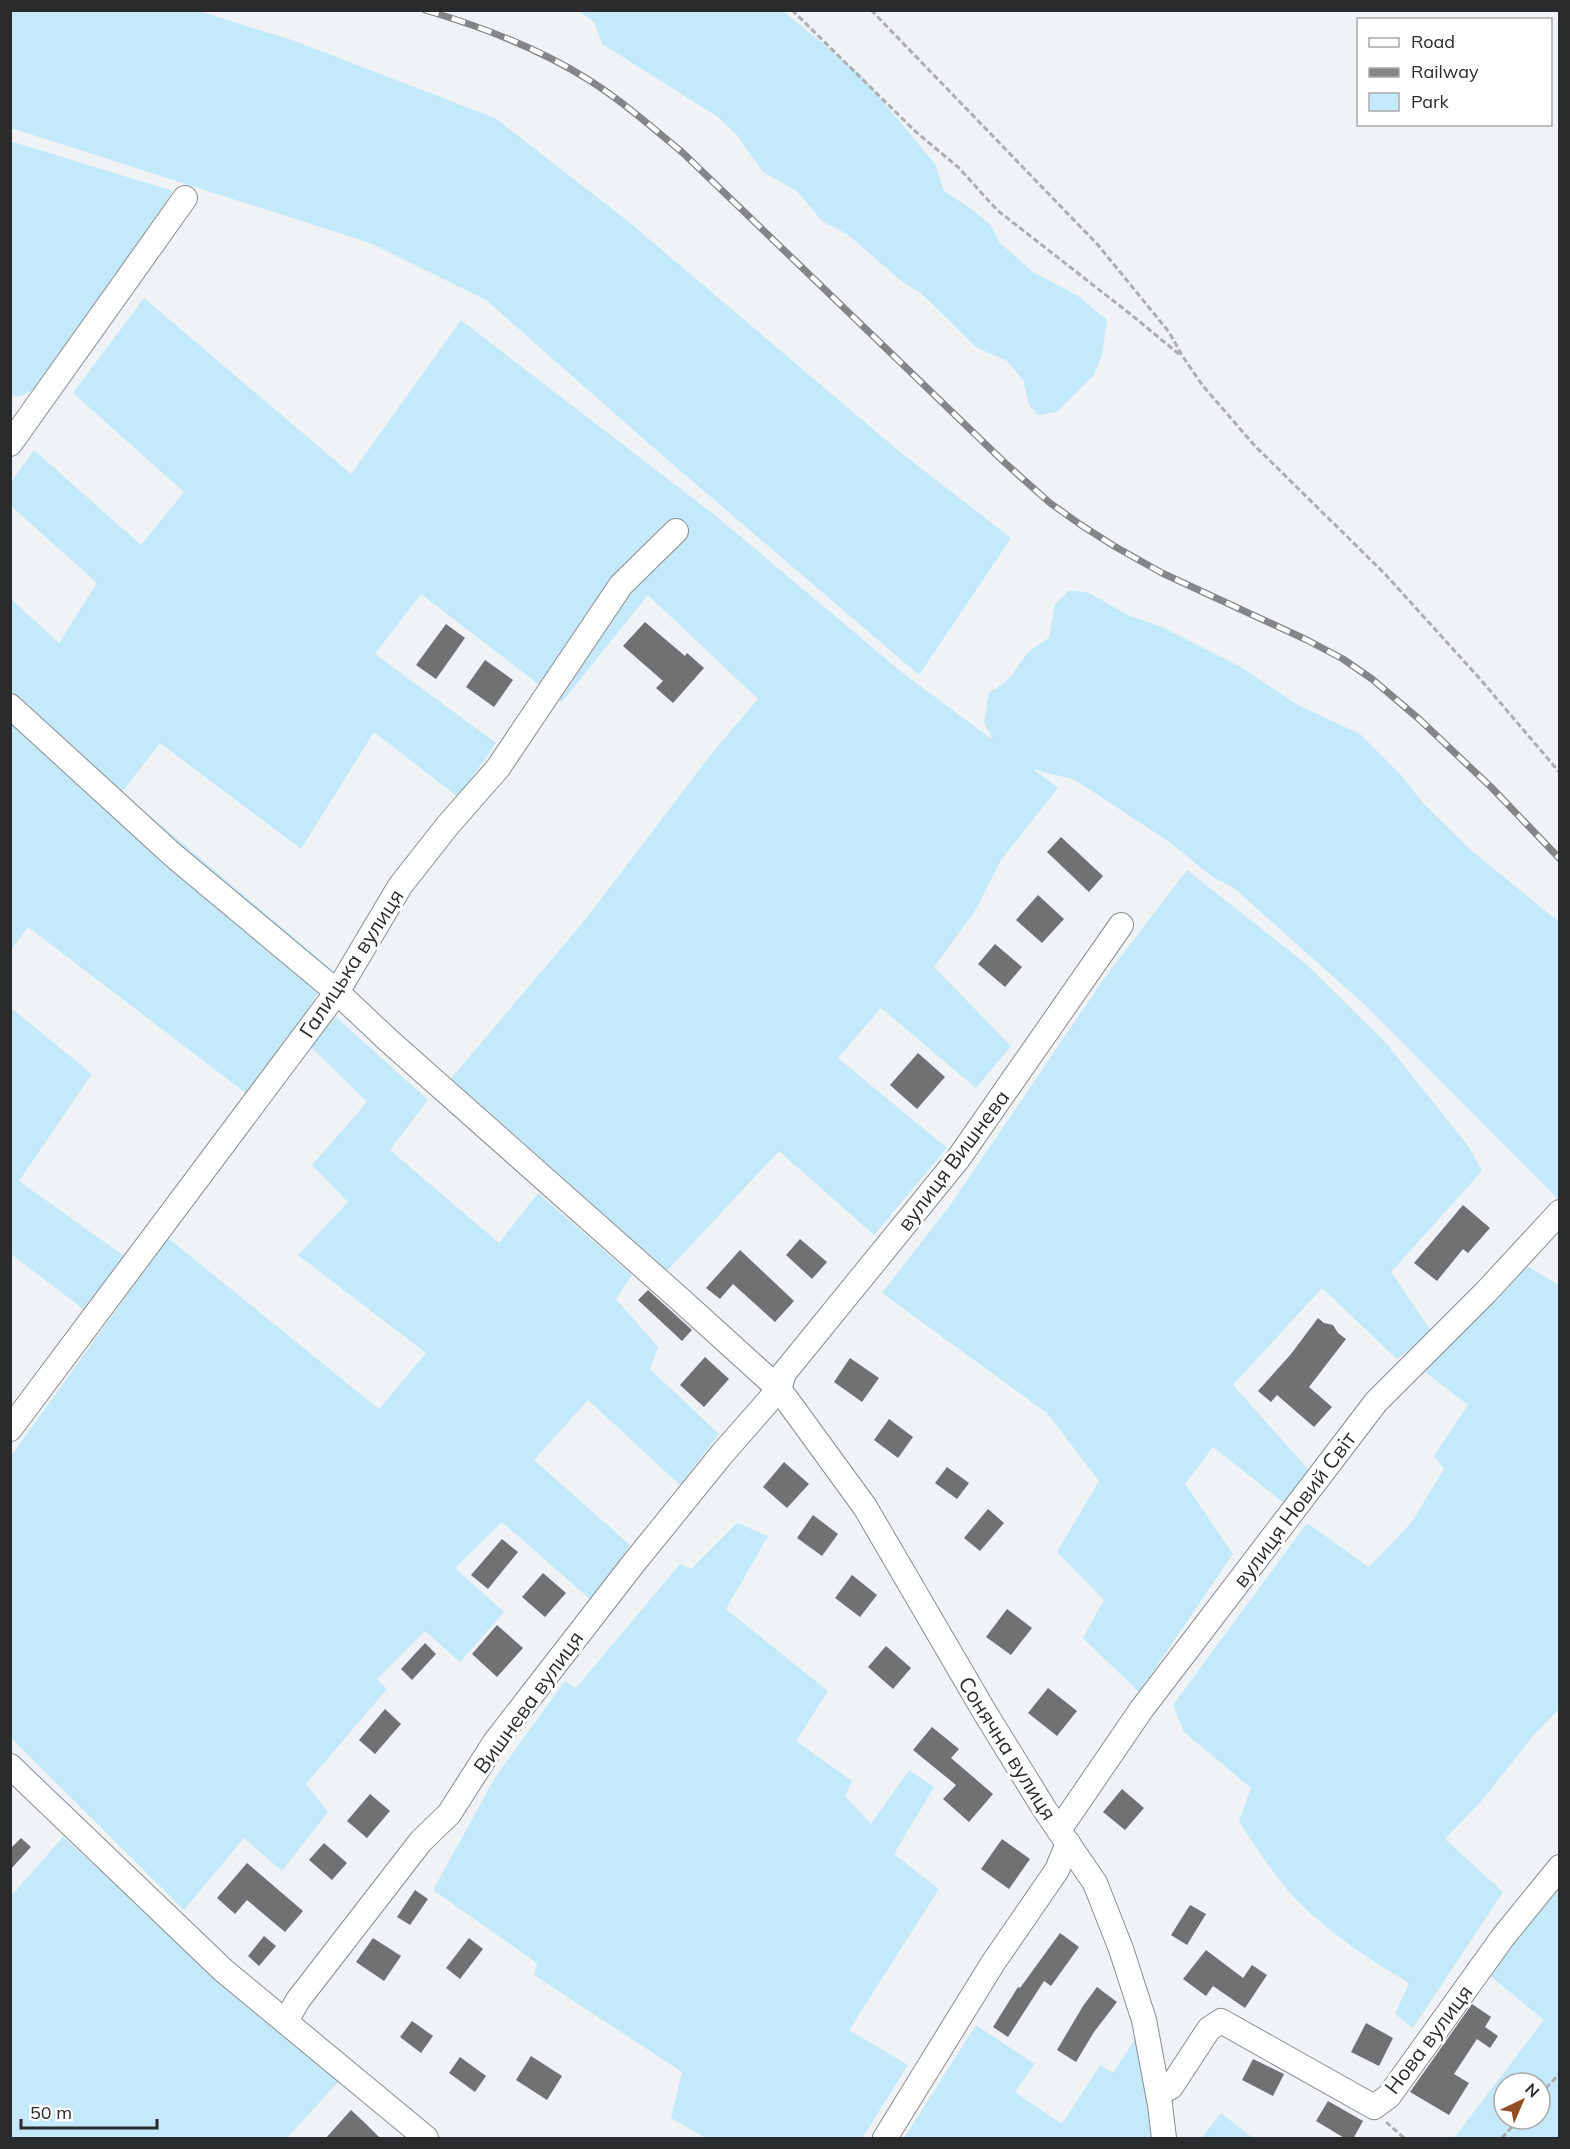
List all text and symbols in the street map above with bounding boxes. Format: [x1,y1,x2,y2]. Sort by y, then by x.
legend [1357,18,1552,126]
text: Road [1411,30,1455,53]
text: Railway [1411,60,1479,83]
text: Park [1411,90,1450,113]
street label: Галицька вулиця [293,884,409,1042]
street label: вулиця Вишнева [892,1084,1014,1236]
street label: вулиця Новий Світ [1227,1426,1361,1592]
street label: Вишнева вулиця [468,1626,588,1778]
street label: Сонячна вулиця [953,1671,1063,1825]
street label: Нова вулиця [1379,1979,1477,2099]
north arrow [1492,2071,1552,2131]
text: N [1521,2079,1544,2102]
scale bar [21,2092,158,2130]
text: 50 m [30,2101,72,2124]

